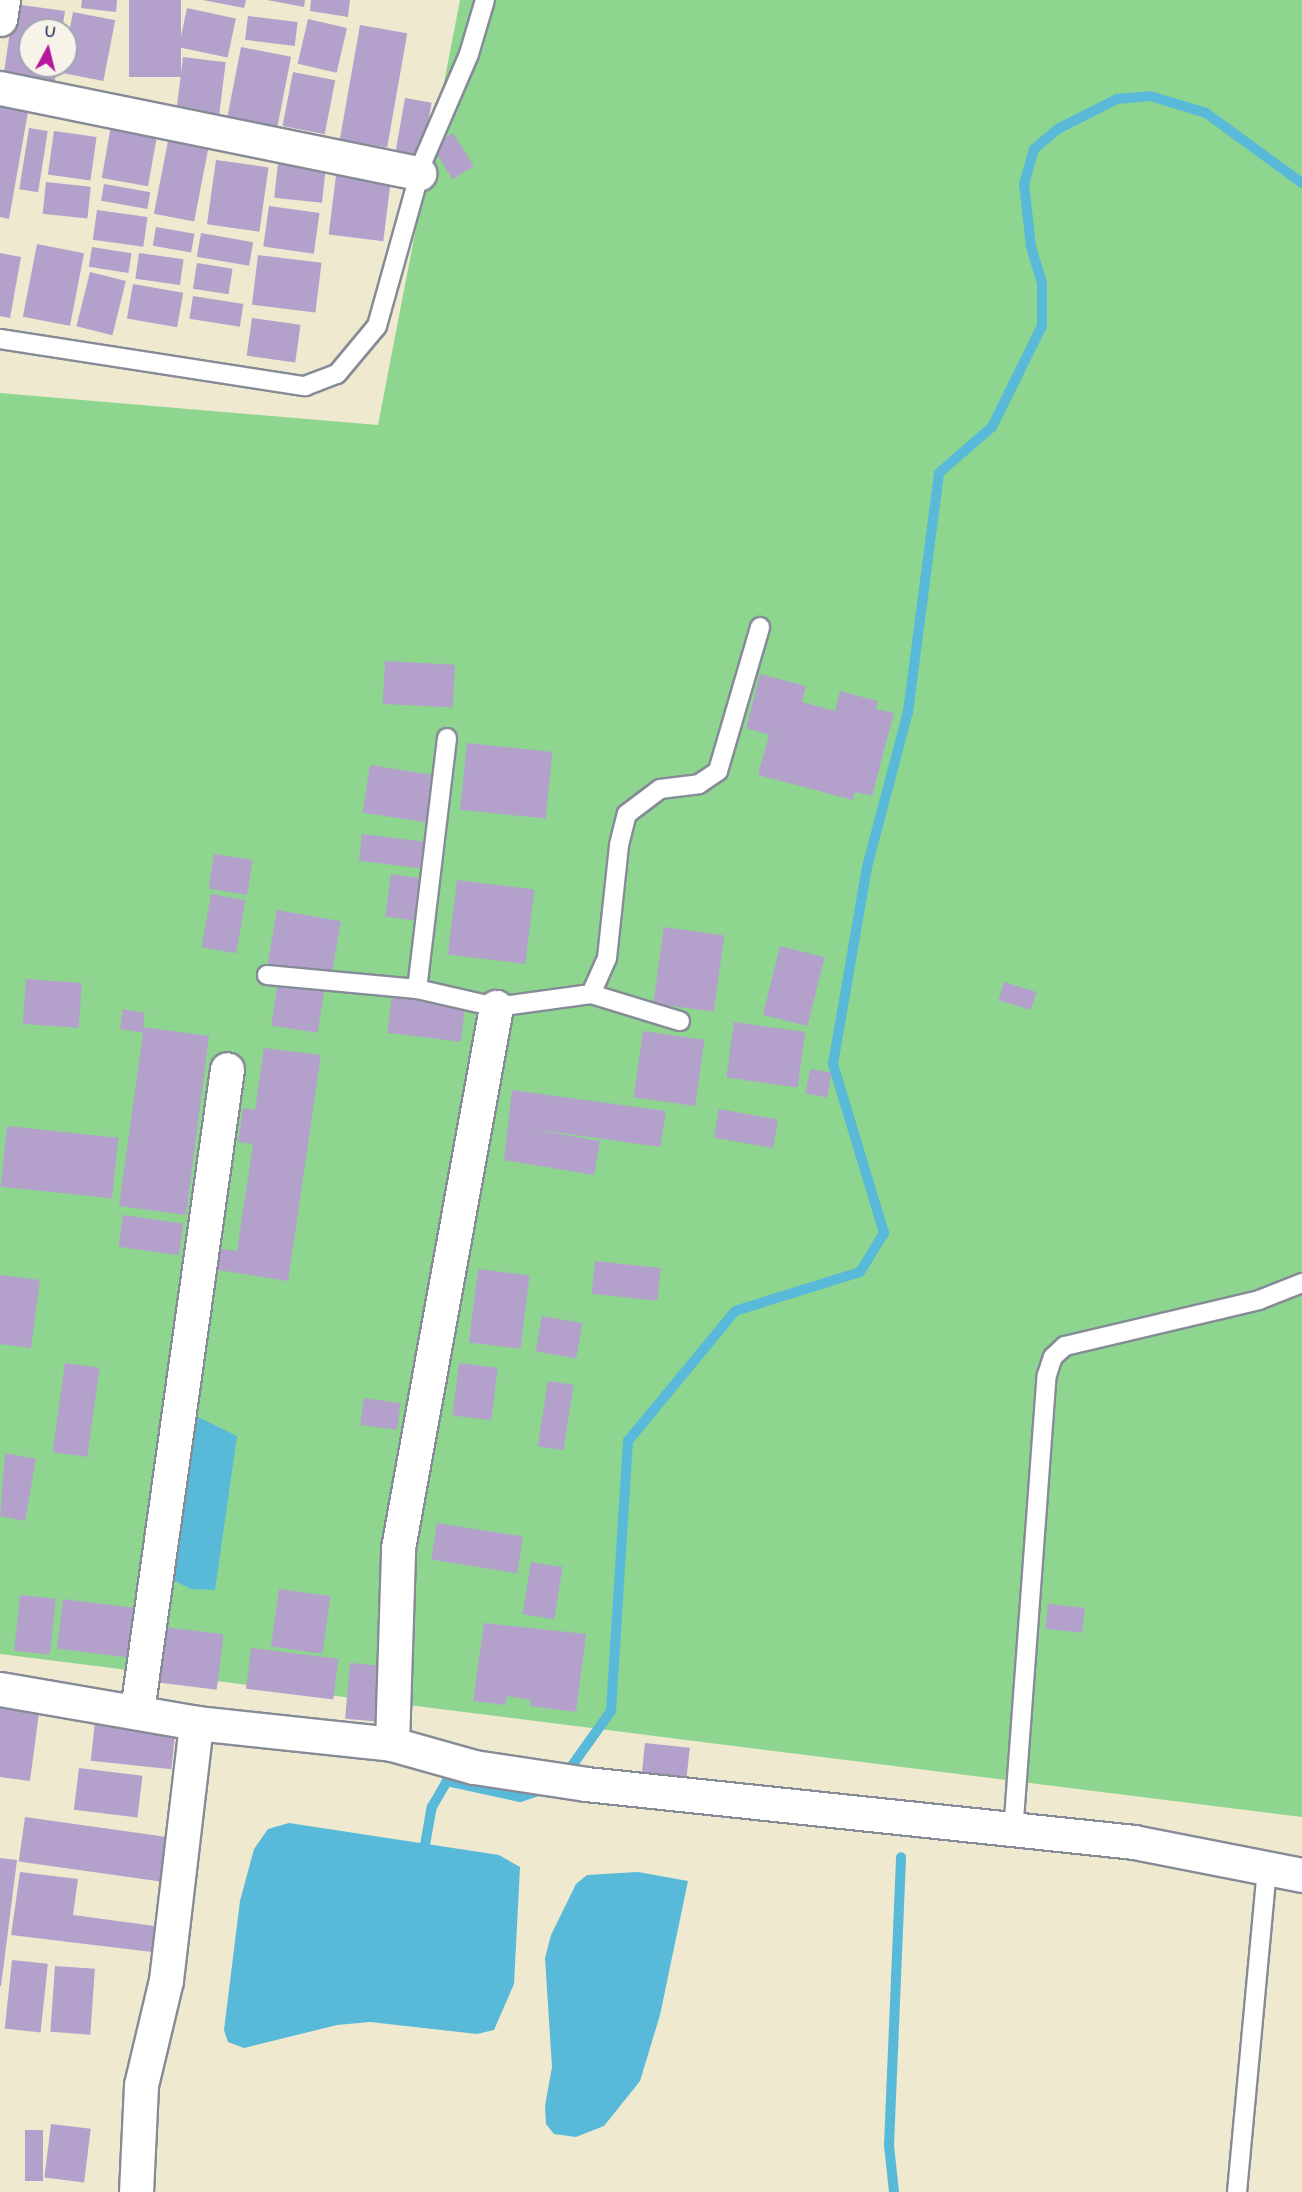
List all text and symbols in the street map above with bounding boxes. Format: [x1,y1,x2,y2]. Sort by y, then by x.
north arrow [18,18,78,78]
text: U [44,23,56,42]

